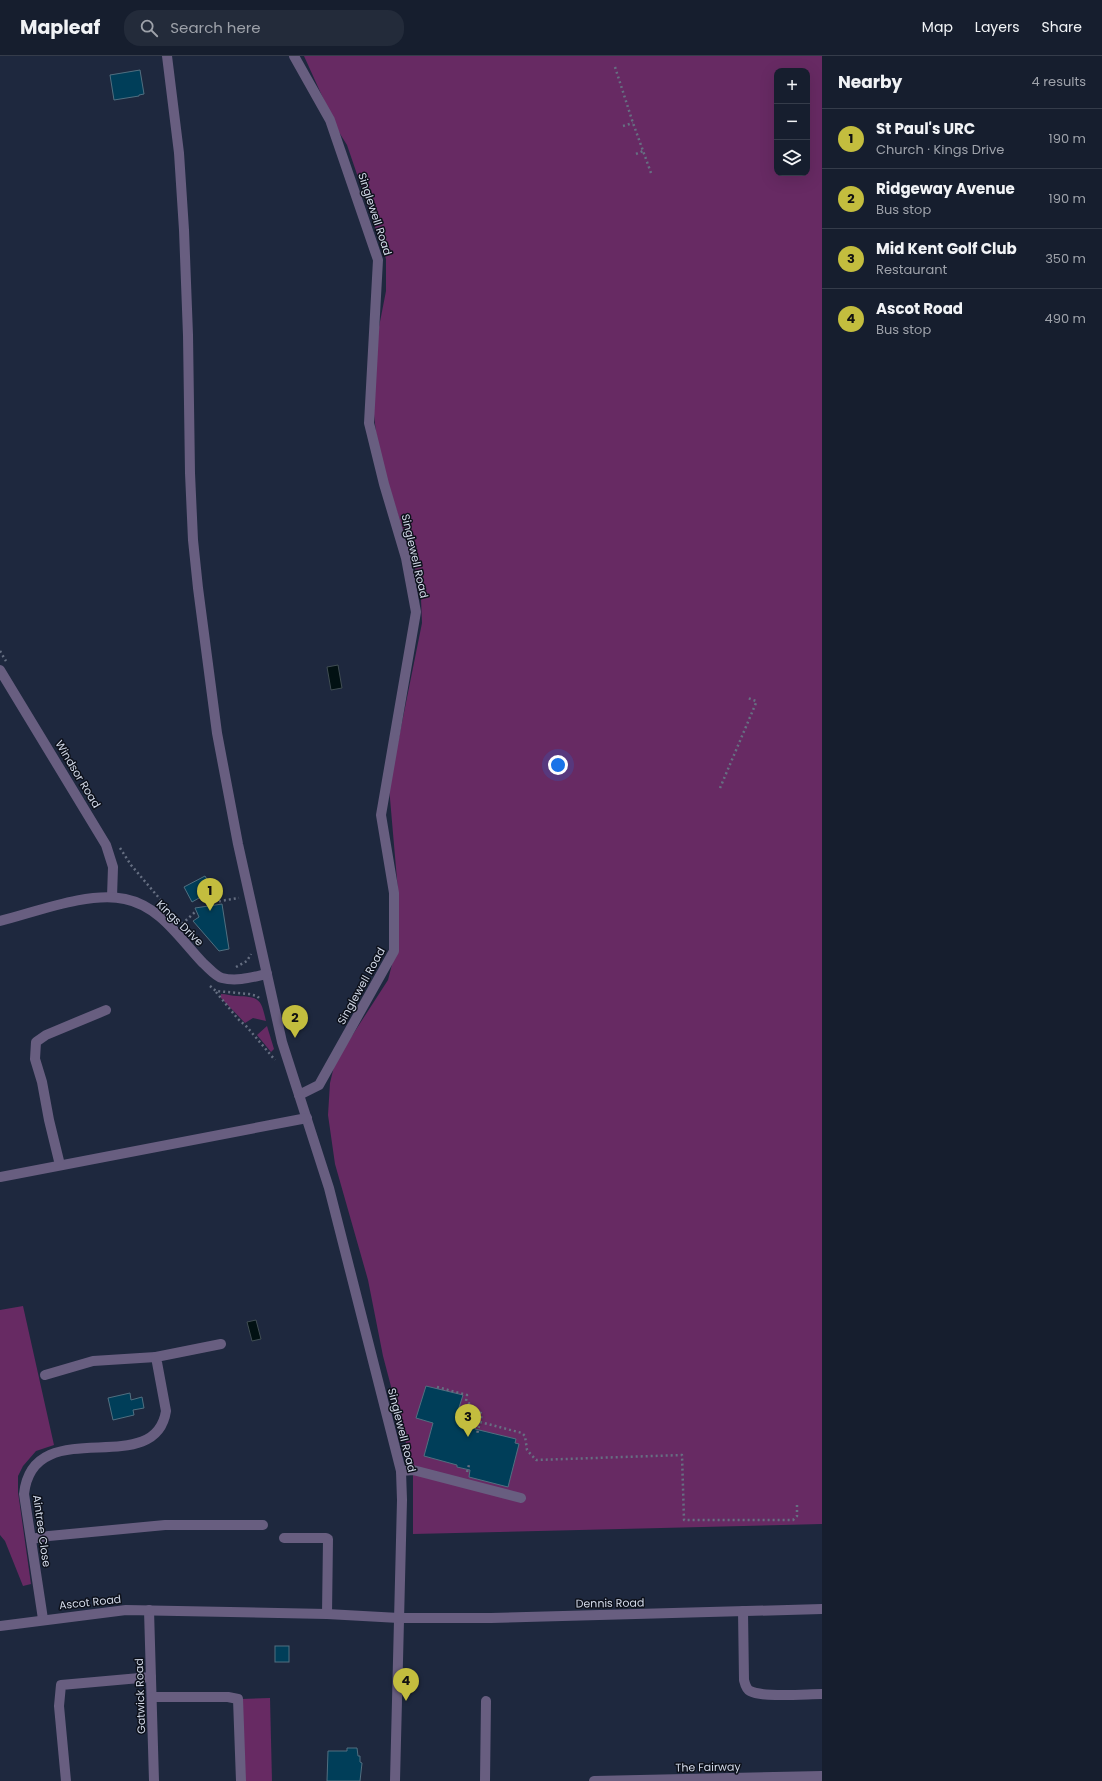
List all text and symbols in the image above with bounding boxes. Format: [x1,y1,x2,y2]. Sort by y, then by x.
search box [124,10,404,46]
text: Mapleaf [20,14,100,41]
icon: search [138,17,160,39]
text: Search here [170,17,261,38]
text: Map [922,17,953,37]
text: Layers [975,17,1019,37]
text: Share [1041,17,1082,37]
map controls [774,68,810,176]
button: + [774,68,810,104]
text: Nearby [838,70,902,94]
text: 4 results [1032,72,1086,91]
button: − [774,104,810,140]
text: St Paul's URC [876,118,975,139]
text: 1 [849,129,853,148]
text: 190 m [1049,129,1086,148]
button: layers [774,140,810,176]
text: Church · Kings Drive [876,140,1004,159]
street label: Singlewell Road [354,171,396,257]
text: Ridgeway Avenue [876,178,1015,199]
text: 2 [847,189,855,208]
text: 190 m [1049,189,1086,208]
text: Bus stop [876,200,931,219]
text: Mid Kent Golf Club [876,238,1017,259]
text: 3 [847,249,855,268]
text: 350 m [1045,249,1086,268]
text: Restaurant [876,260,947,279]
text: Ascot Road [876,298,963,319]
text: 4 [847,309,855,328]
text: 490 m [1045,309,1086,328]
text: Bus stop [876,320,931,339]
street label: Singlewell Road [398,512,432,600]
street label: Windsor Road [51,737,105,811]
your location [548,755,568,775]
pin: 1 [197,878,223,911]
street label: Kings Drive [153,896,207,950]
street label: Singlewell Road [333,945,389,1027]
pin: 2 [282,1005,308,1038]
street label: Singlewell Road [384,1386,420,1474]
pin: 3 [455,1404,481,1437]
street label: Aintree Close [29,1494,55,1568]
street label: Ascot Road [58,1591,122,1613]
street label: Dennis Road [576,1594,644,1612]
street label: Gatwick Road [131,1658,149,1734]
pin: 4 [393,1668,419,1701]
street label: The Fairway [675,1758,742,1776]

